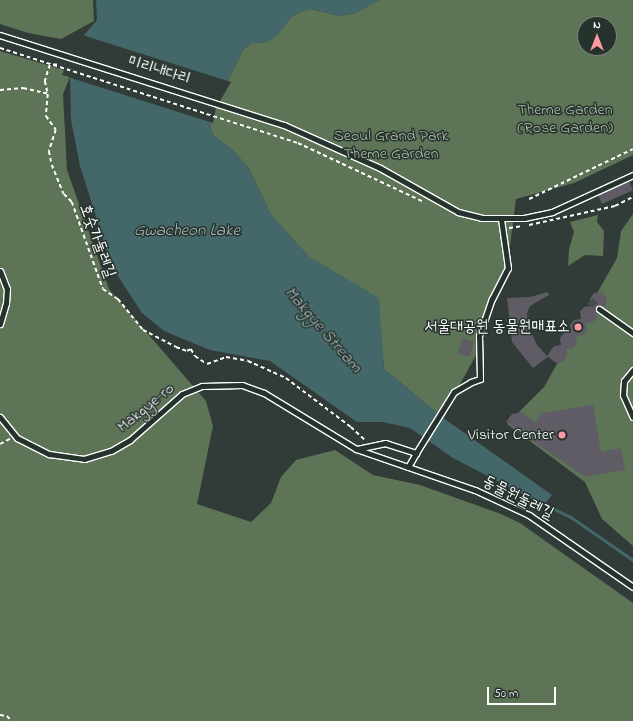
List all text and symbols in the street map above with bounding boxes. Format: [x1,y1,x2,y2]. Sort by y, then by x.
north arrow [577,16,617,56]
text: N [593,17,601,33]
street label: 미리내다리 [125,52,193,90]
park label: Theme Garden (Rose Garden) [517,100,613,138]
park label: Seoul Grand Park Theme Garden [334,126,448,164]
street label: 호숫가둘레길 [75,201,119,281]
water label: Gwacheon Lake [134,221,240,241]
water label: Makgye Stream [280,283,366,377]
place label: 서울대공원 동물원매표소 [424,317,570,337]
marker: 서울대공원 동물원매표소 [573,322,583,332]
street label: Makgye-ro [114,379,178,437]
place label: Visitor Center [468,425,554,445]
marker: Visitor Center [557,430,567,440]
street label: 동물원둘레길 [479,472,557,524]
scale bar [489,679,558,705]
text: 50 m [494,685,518,703]

